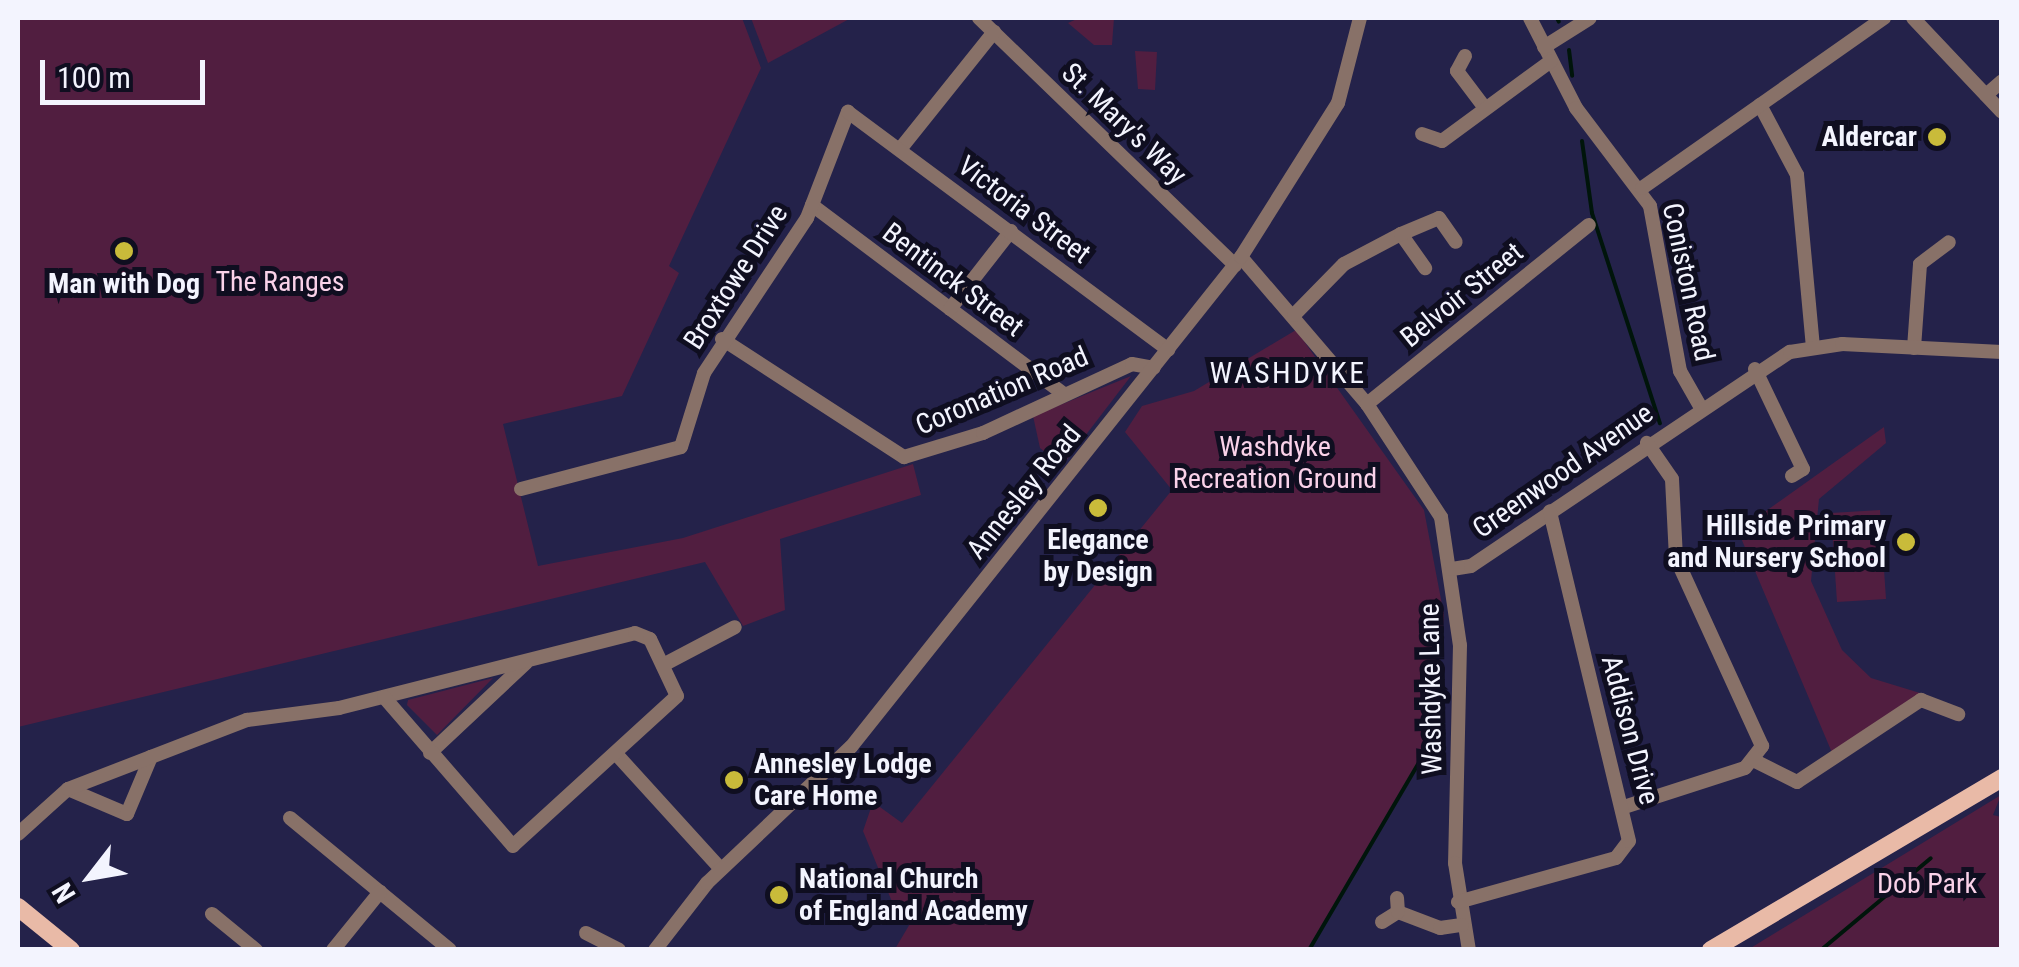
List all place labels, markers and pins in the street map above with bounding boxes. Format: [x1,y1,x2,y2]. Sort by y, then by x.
place label: Aldercar [1822,120,1917,154]
marker: Aldercar [1926,126,1948,148]
marker: Man with Dog [113,240,135,262]
place label: Man with Dog [48,267,200,301]
marker: Elegance by Design [1087,497,1109,519]
place label: Hillside Primary and Nursery School [1667,509,1886,575]
place label: Elegance by Design [1043,523,1153,589]
marker: Hillside Primary and Nursery School [1895,531,1917,553]
place label: Annesley Lodge Care Home [754,747,932,813]
marker: Annesley Lodge Care Home [723,769,745,791]
place label: National Church of England Academy [799,862,1028,928]
marker: National Church of England Academy [768,884,790,906]

